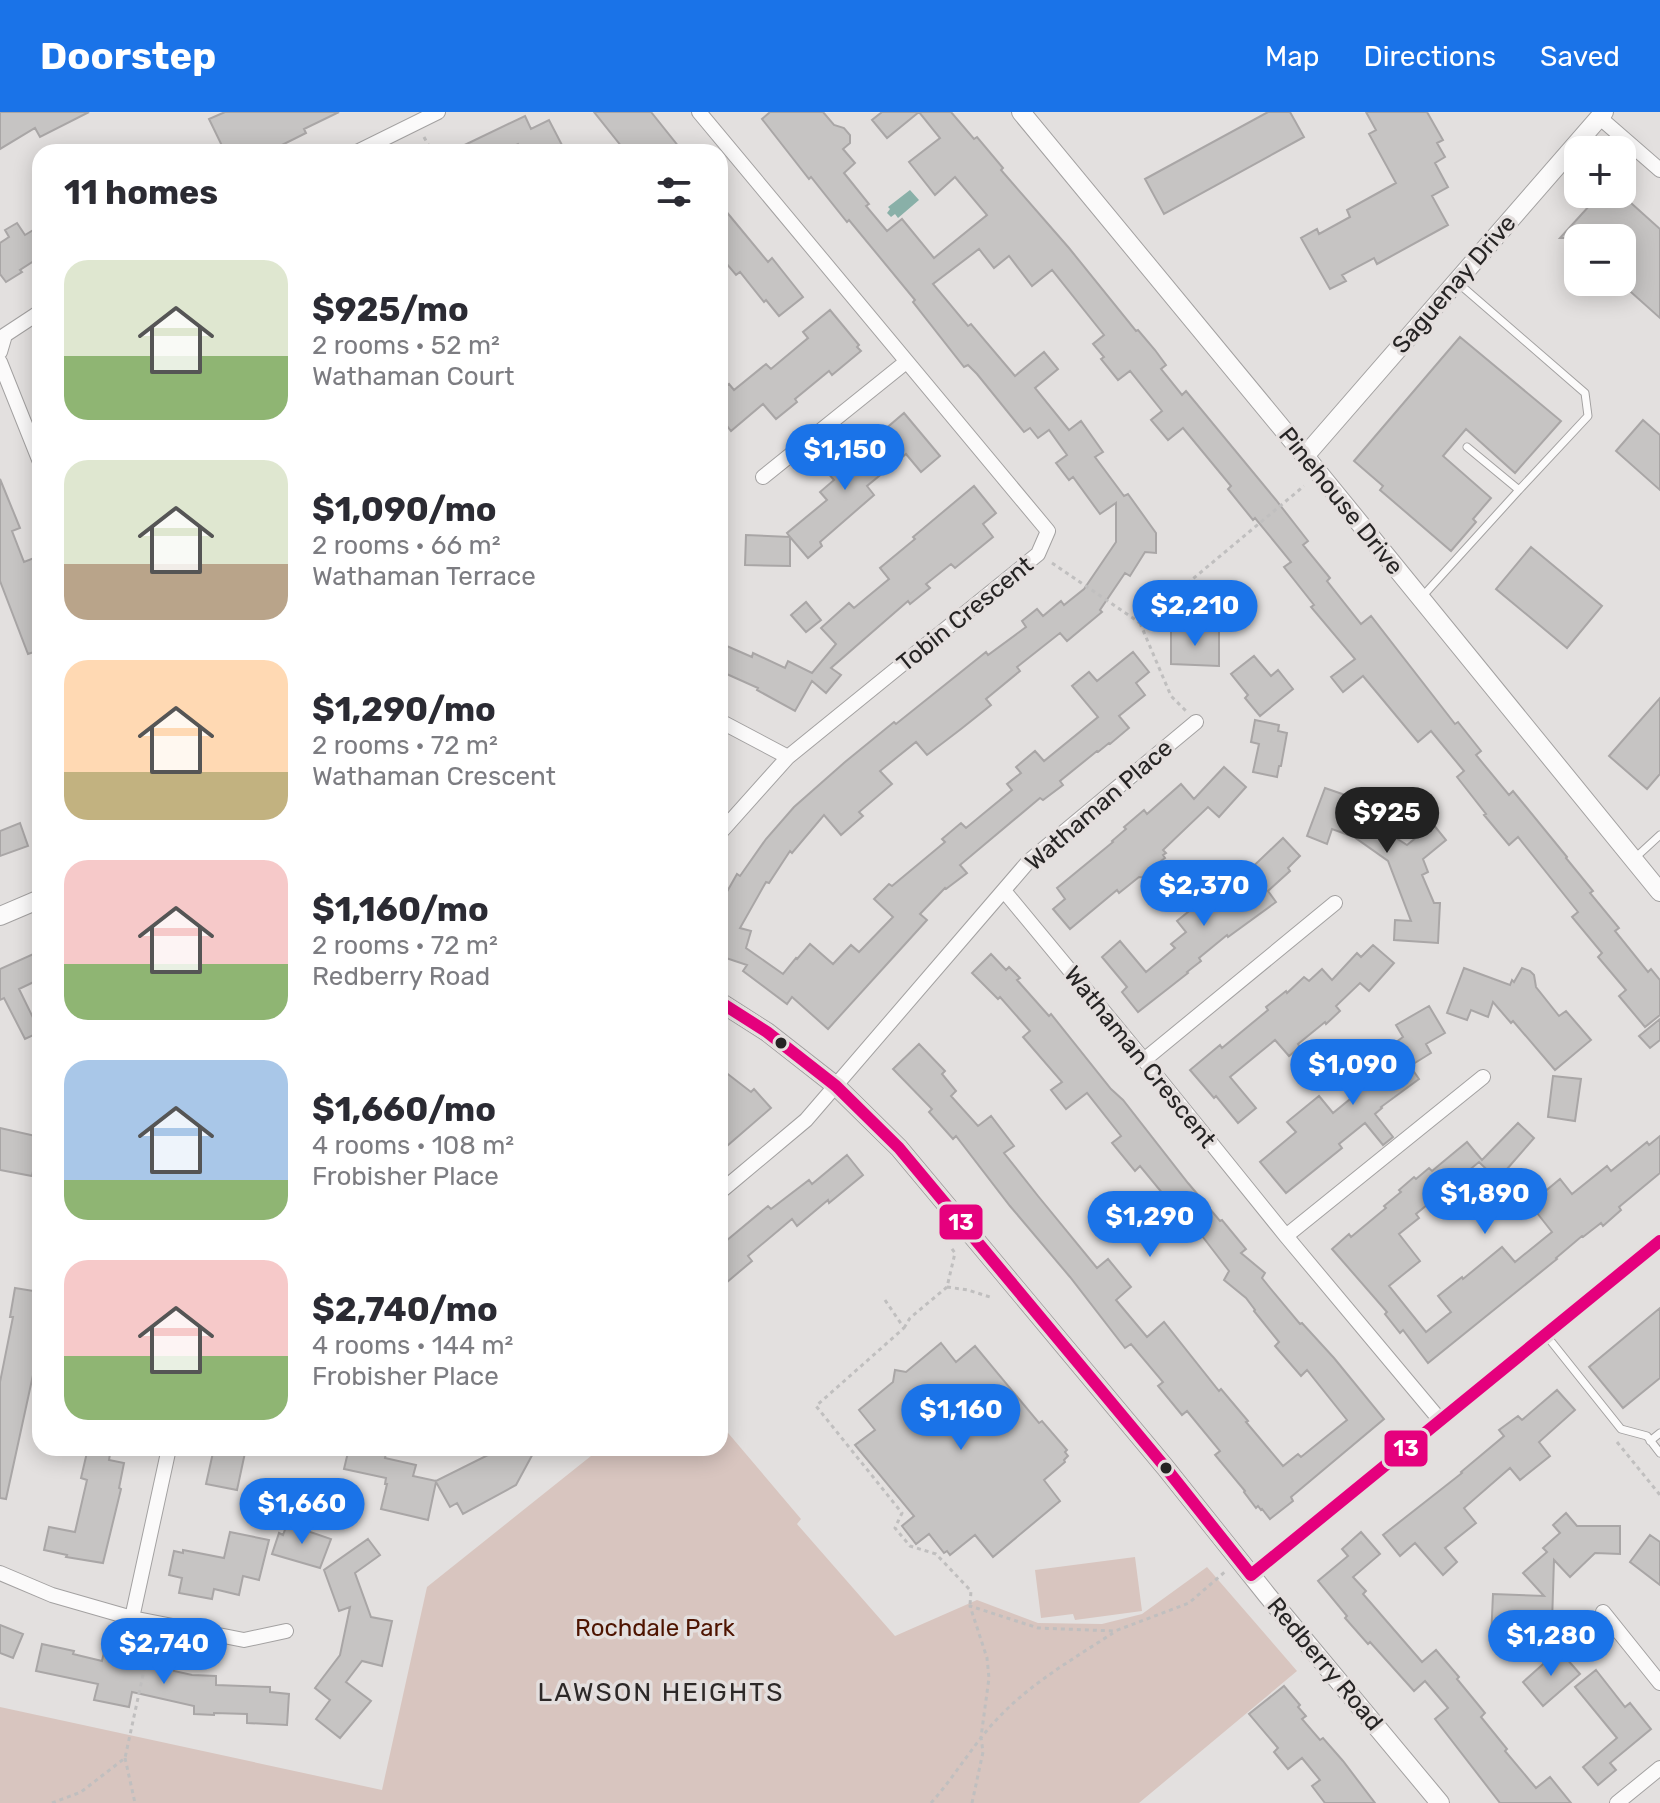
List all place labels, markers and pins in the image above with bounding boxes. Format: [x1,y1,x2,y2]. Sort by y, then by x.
pin: $1,150 [780,424,910,492]
pin: $2,210 [1130,580,1260,648]
pin: $925 [1340,787,1434,855]
pin: $2,370 [1139,860,1269,928]
unlabelled marker [773,1035,789,1051]
pin: $1,090 [1288,1039,1418,1107]
pin: $1,890 [1420,1168,1550,1236]
pin: $1,290 [1085,1191,1215,1259]
pin: $1,160 [896,1384,1026,1452]
unlabelled marker [1158,1460,1174,1476]
pin: $1,660 [237,1478,367,1546]
pin: $1,280 [1486,1610,1616,1678]
pin: $2,740 [99,1618,229,1686]

